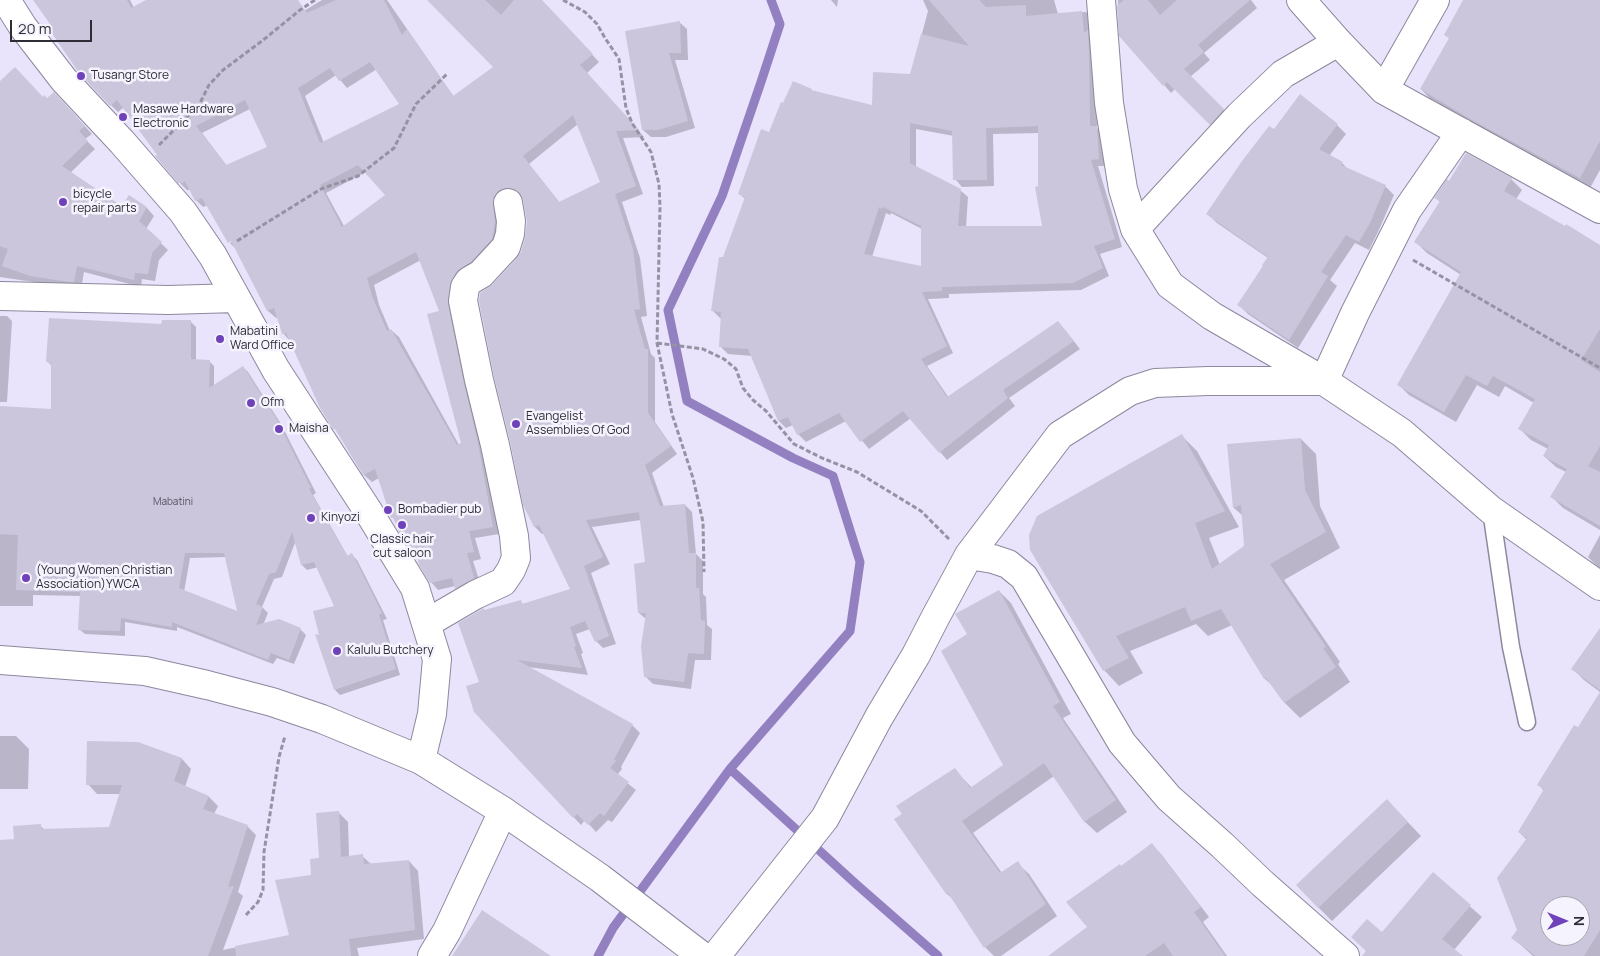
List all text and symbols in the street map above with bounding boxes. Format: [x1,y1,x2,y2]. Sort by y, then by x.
scale bar [12,10,95,42]
text: 20 m [18,18,51,39]
place label: Tusangr Store [91,69,169,83]
marker: Tusangr Store [75,70,87,82]
place label: Masawe Hardware Electronic [133,103,234,131]
marker: Masawe Hardware Electronic [117,111,129,123]
place label: bicycle repair parts [73,188,137,216]
marker: bicycle repair parts [57,196,69,208]
place label: Mabatini Ward Office [230,325,294,353]
marker: Mabatini Ward Office [214,333,226,345]
place label: Ofm [261,396,284,410]
marker: Ofm [245,397,257,409]
place label: Evangelist Assemblies Of God [526,410,630,438]
marker: Evangelist Assemblies Of God [510,418,522,430]
place label: Maisha [289,422,329,436]
marker: Maisha [273,423,285,435]
house number: Mabatini [153,496,193,508]
place label: Bombadier pub [398,503,481,517]
marker: Bombadier pub [382,504,394,516]
place label: Kinyozi [321,511,360,525]
marker: Kinyozi [305,512,317,524]
marker: Classic hair cut saloon [396,519,408,531]
place label: Classic hair cut saloon [370,533,434,561]
place label: (Young Women Christian Association)YWCA [36,564,172,592]
marker: (Young Women Christian Association)YWCA [20,572,32,584]
place label: Kalulu Butchery [347,644,433,658]
marker: Kalulu Butchery [331,645,343,657]
north arrow [1540,896,1590,946]
text: N [1570,916,1589,926]

